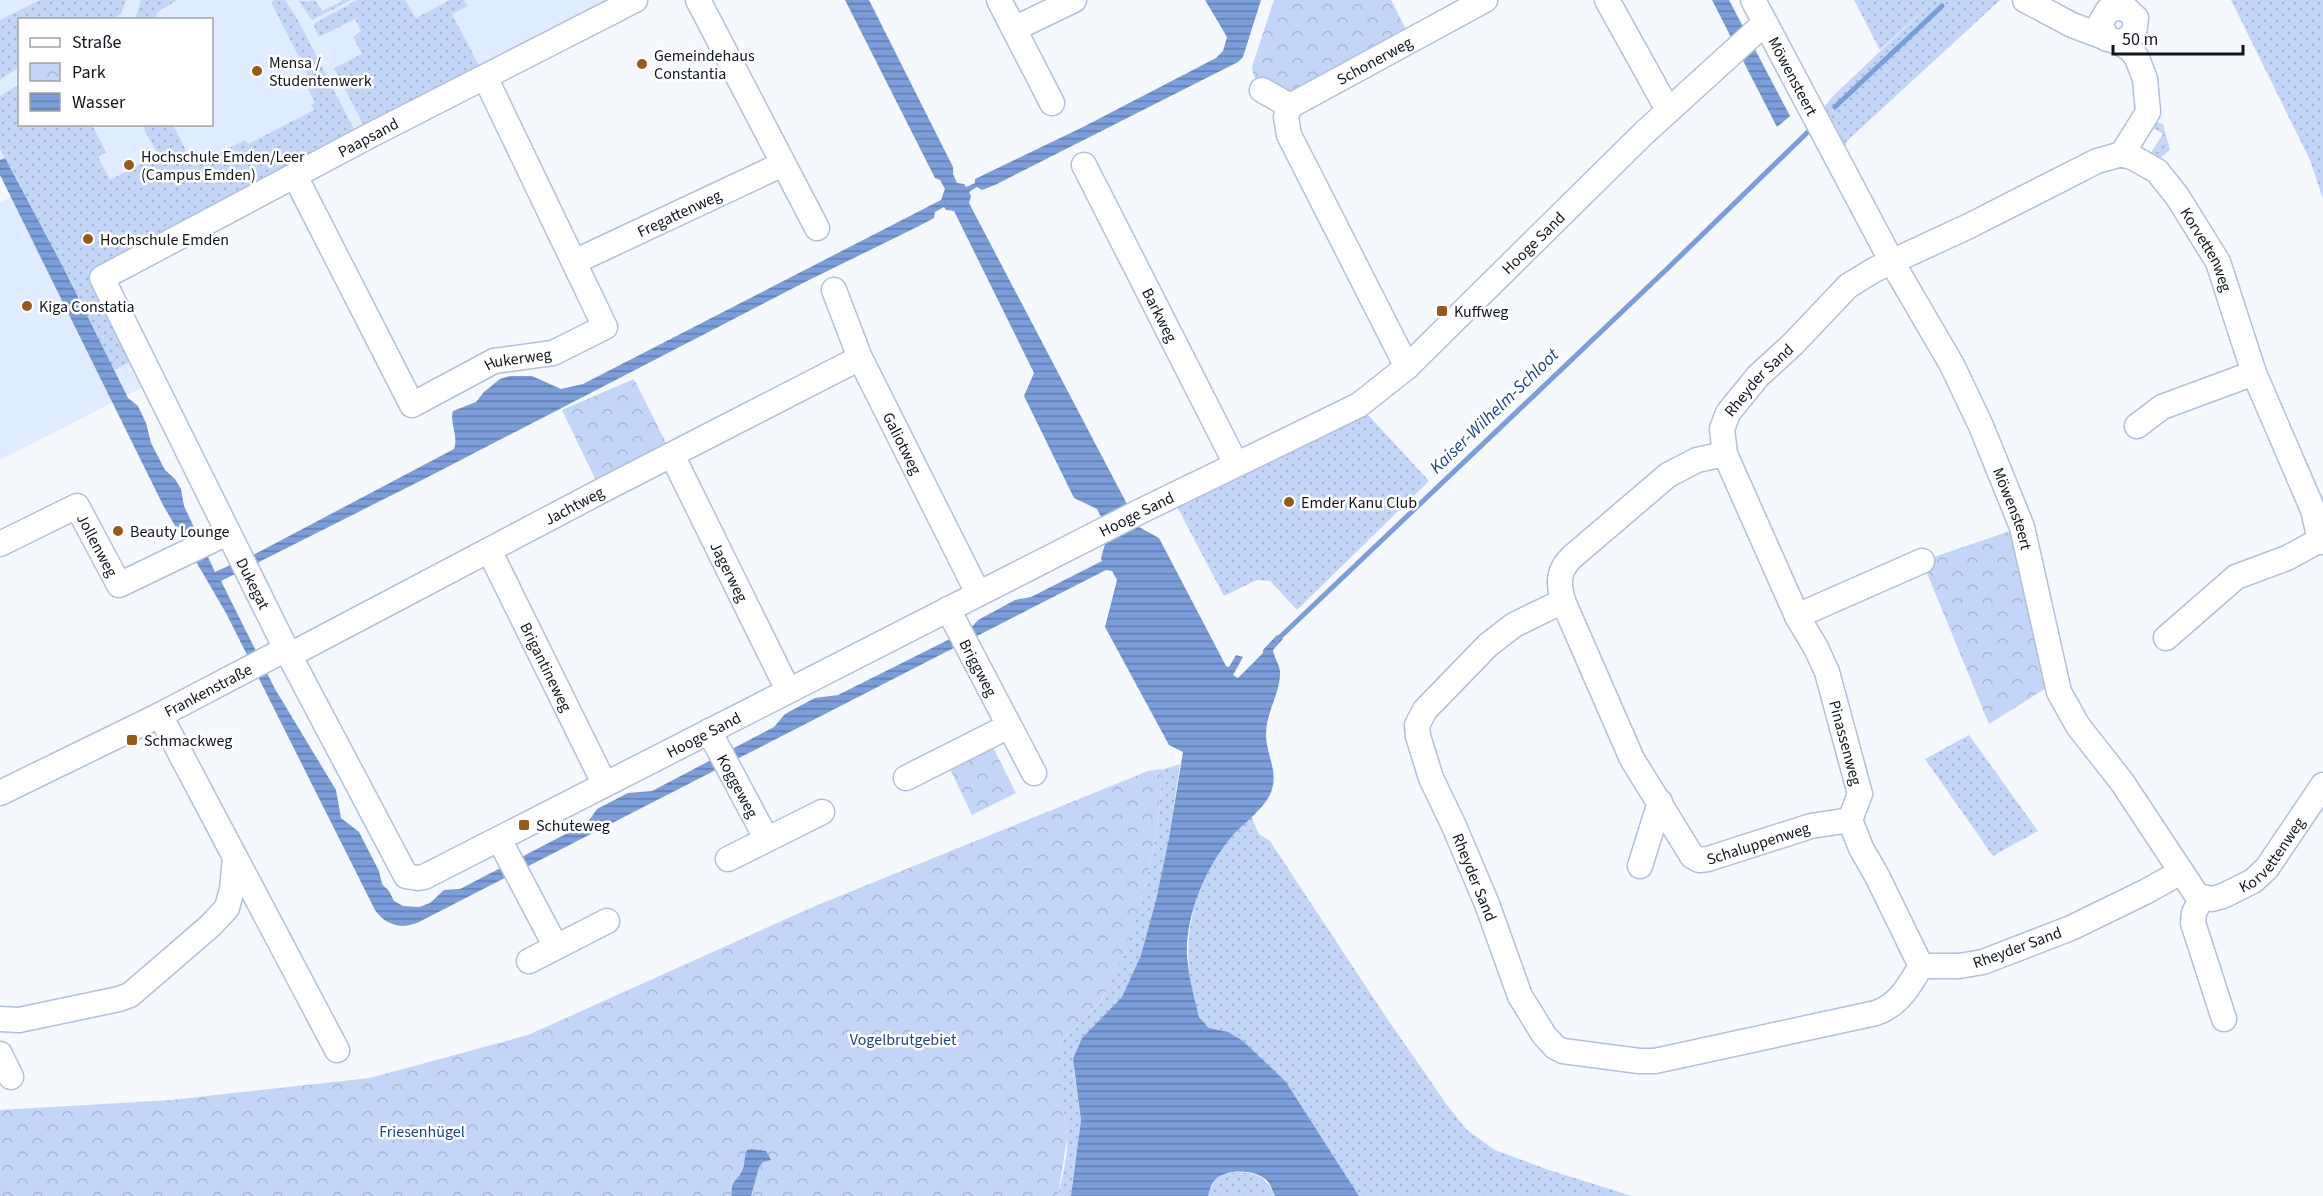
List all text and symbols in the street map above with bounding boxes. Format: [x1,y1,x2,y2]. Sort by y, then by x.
legend [18,18,213,126]
scale bar [2113,18,2244,56]
text: 50 m [2122,27,2158,52]
text: Straße [72,30,122,55]
street label: Schonerweg [1333,32,1416,91]
street label: Möwensteert [1762,33,1823,120]
place label: Gemeindehaus Constantia [654,45,755,85]
place label: Mensa / Studentenwerk [269,52,372,92]
marker: Gemeindehaus Constantia [635,57,649,71]
text: Park [72,60,106,85]
marker: Mensa / Studentenwerk [250,64,264,78]
text: Wasser [72,90,126,115]
street label: Paapsand [334,113,403,163]
place label: Hochschule Emden/Leer (Campus Emden) [141,146,305,186]
marker: Hochschule Emden/Leer (Campus Emden) [122,158,136,172]
street label: Fregattenweg [634,184,725,243]
street label: Korvettenweg [2175,203,2237,295]
street label: Hooge Sand [1497,207,1570,280]
place label: Hochschule Emden [100,229,229,251]
marker: Hochschule Emden [81,232,95,246]
street label: Barkweg [1136,284,1182,346]
place label: Kiga Constatia [39,296,135,318]
marker: Kiga Constatia [20,299,34,313]
place label: Kuffweg [1454,301,1508,323]
marker: Kuffweg [1435,304,1449,318]
street label: Rheyder Sand [1719,339,1799,422]
water label: Kaiser-Wilhelm-Schloot [1424,342,1565,480]
street label: Hukerweg [480,343,553,376]
street label: Galiotweg [877,409,927,478]
street label: Möwensteert [1987,464,2037,553]
street label: Jachtweg [541,481,608,531]
street label: Hooge Sand [1096,487,1178,543]
place label: Emder Kanu Club [1301,492,1417,514]
marker: Emder Kanu Club [1282,495,1296,509]
street label: Jollenweg [71,510,123,581]
place label: Beauty Lounge [130,521,230,543]
marker: Beauty Lounge [111,524,125,538]
street label: Jagerweg [704,538,753,606]
street label: Dukegat [230,554,275,614]
street label: Brigantineweg [514,619,577,715]
street label: Briggweg [954,635,1002,701]
street label: Frankenstraße [161,659,256,723]
street label: Pinassenweg [1823,698,1867,788]
street label: Hooge Sand [663,707,745,763]
place label: Schmackweg [144,730,232,752]
marker: Schmackweg [125,733,139,747]
street label: Koggeweg [711,751,763,822]
street label: Korvettenweg [2235,813,2310,898]
place label: Schuteweg [536,815,610,837]
street label: Schaluppenweg [1704,817,1813,871]
marker: Schuteweg [517,818,531,832]
street label: Rheyder Sand [1446,830,1502,925]
street label: Rheyder Sand [1970,922,2065,974]
park label: Vogelbrutgebiet [850,1029,957,1051]
park label: Friesenhügel [379,1121,465,1143]

